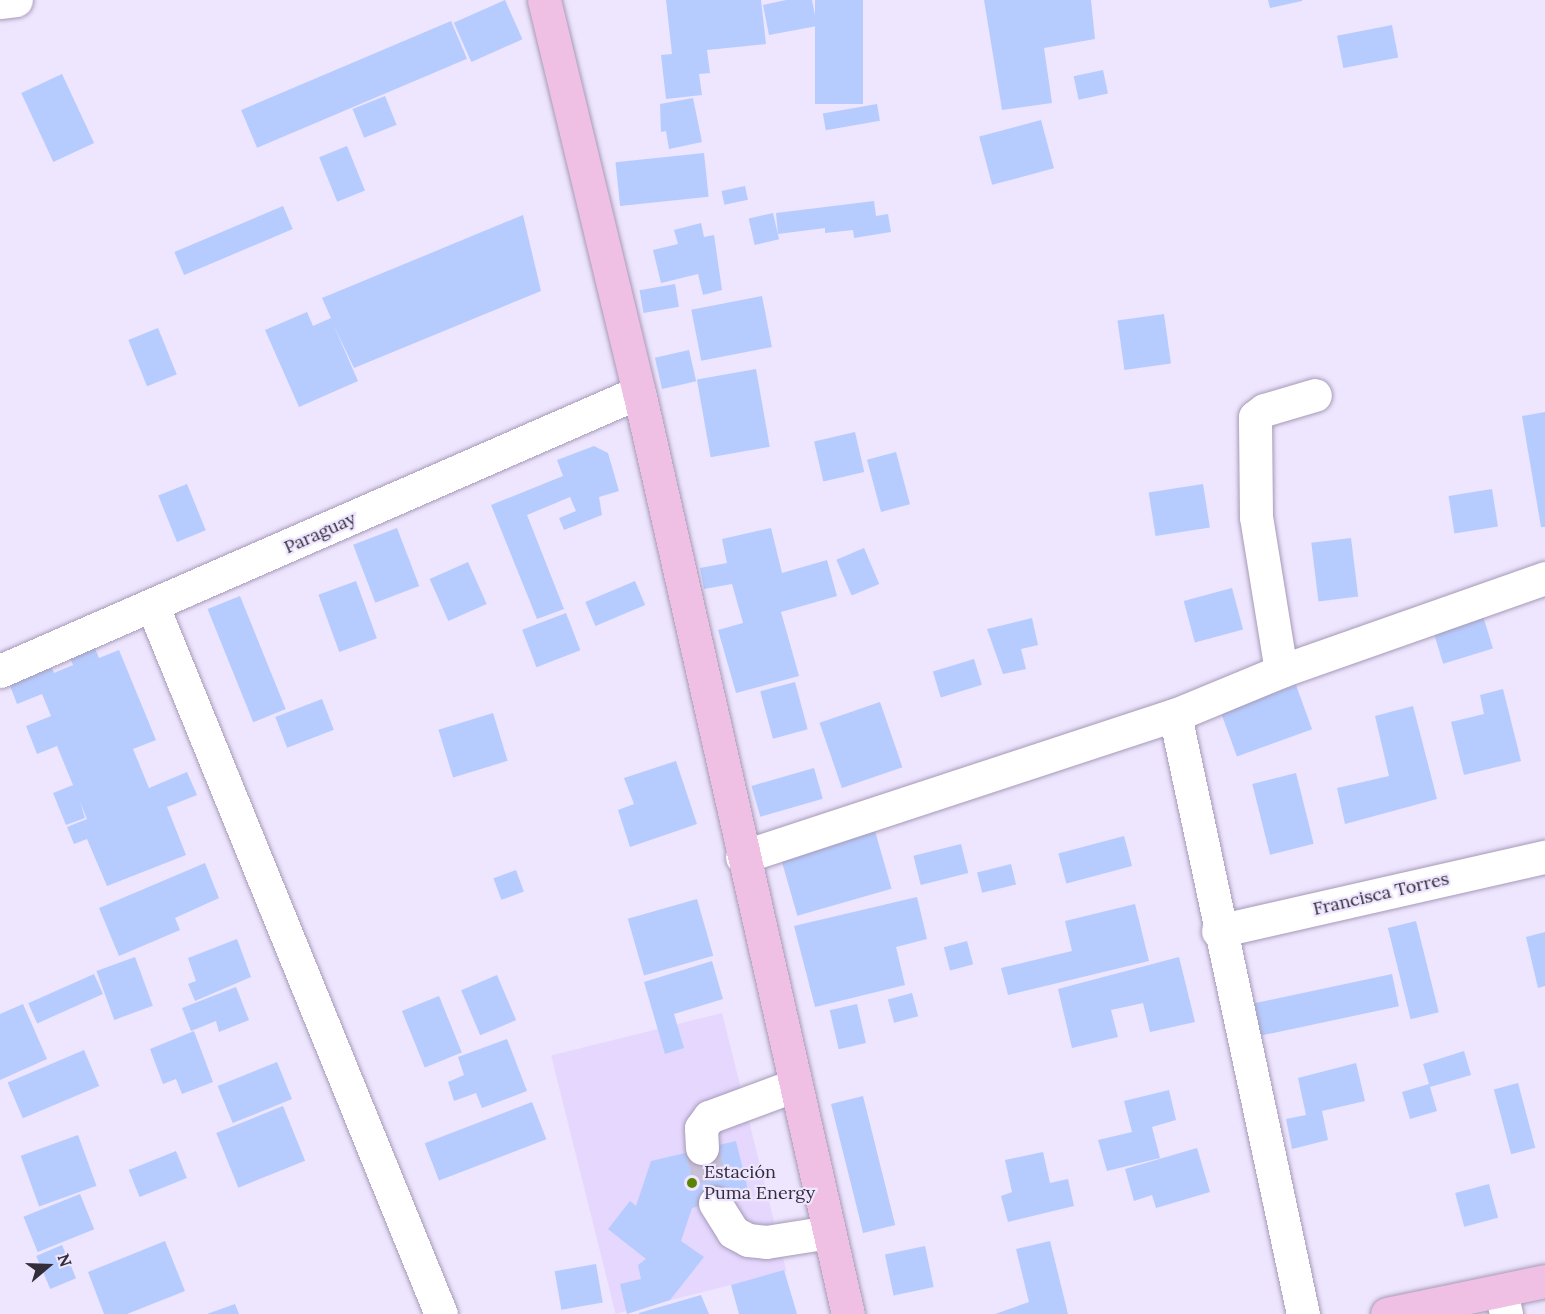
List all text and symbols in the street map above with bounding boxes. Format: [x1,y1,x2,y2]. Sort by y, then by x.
street label: Paraguay [281,508,359,558]
street label: Francisca Torres [1311,868,1451,920]
place label: Estación Puma Energy [704,1162,815,1204]
marker: Estación Puma Energy [685,1176,699,1190]
north arrow [18,1236,78,1296]
text: N [54,1251,76,1269]

